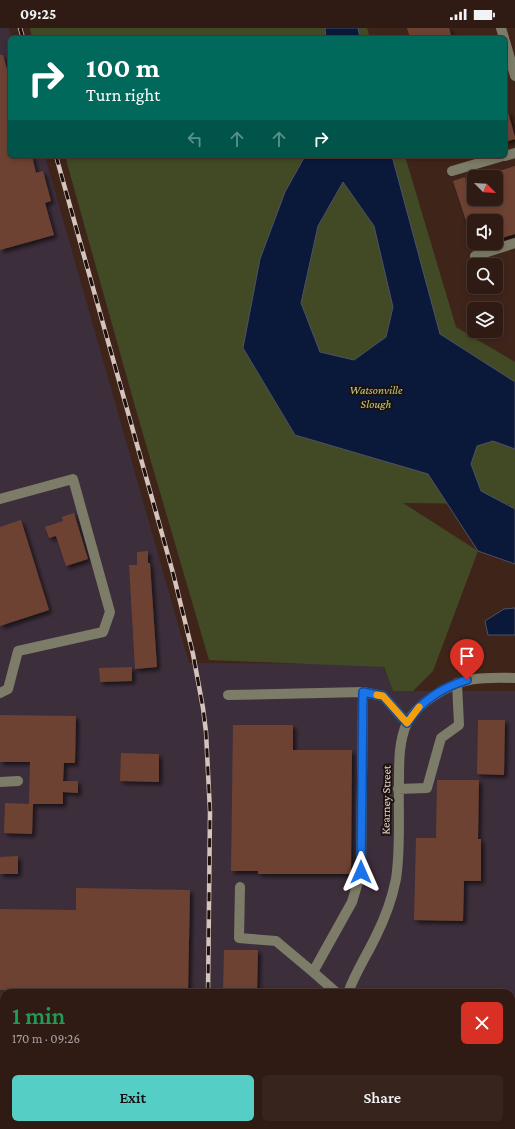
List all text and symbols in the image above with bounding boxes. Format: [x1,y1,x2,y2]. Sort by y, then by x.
text: 09:25 [20,6,56,22]
icon: right [20,52,72,104]
text: 100 m [86,52,160,83]
text: Turn right [86,85,160,105]
icon: left [184,128,206,150]
icon: ahead [226,128,248,150]
icon: ahead [268,128,290,150]
icon: right [310,128,332,150]
north arrow [467,170,503,206]
map controls [467,170,503,338]
button: sound [467,214,503,250]
button: search [467,258,503,294]
button: layers [467,302,503,338]
park label: Watsonville Slough [349,383,403,411]
pin [450,639,484,680]
icon: arrive [456,645,478,667]
street label: Kearney Street [378,764,394,835]
position arrow [340,851,382,893]
text: 1 min [12,1002,65,1029]
button: close [461,1002,503,1044]
text: 170 m · 09:26 [12,1031,80,1046]
button: Exit [12,1075,254,1121]
button: Share [262,1075,503,1121]

